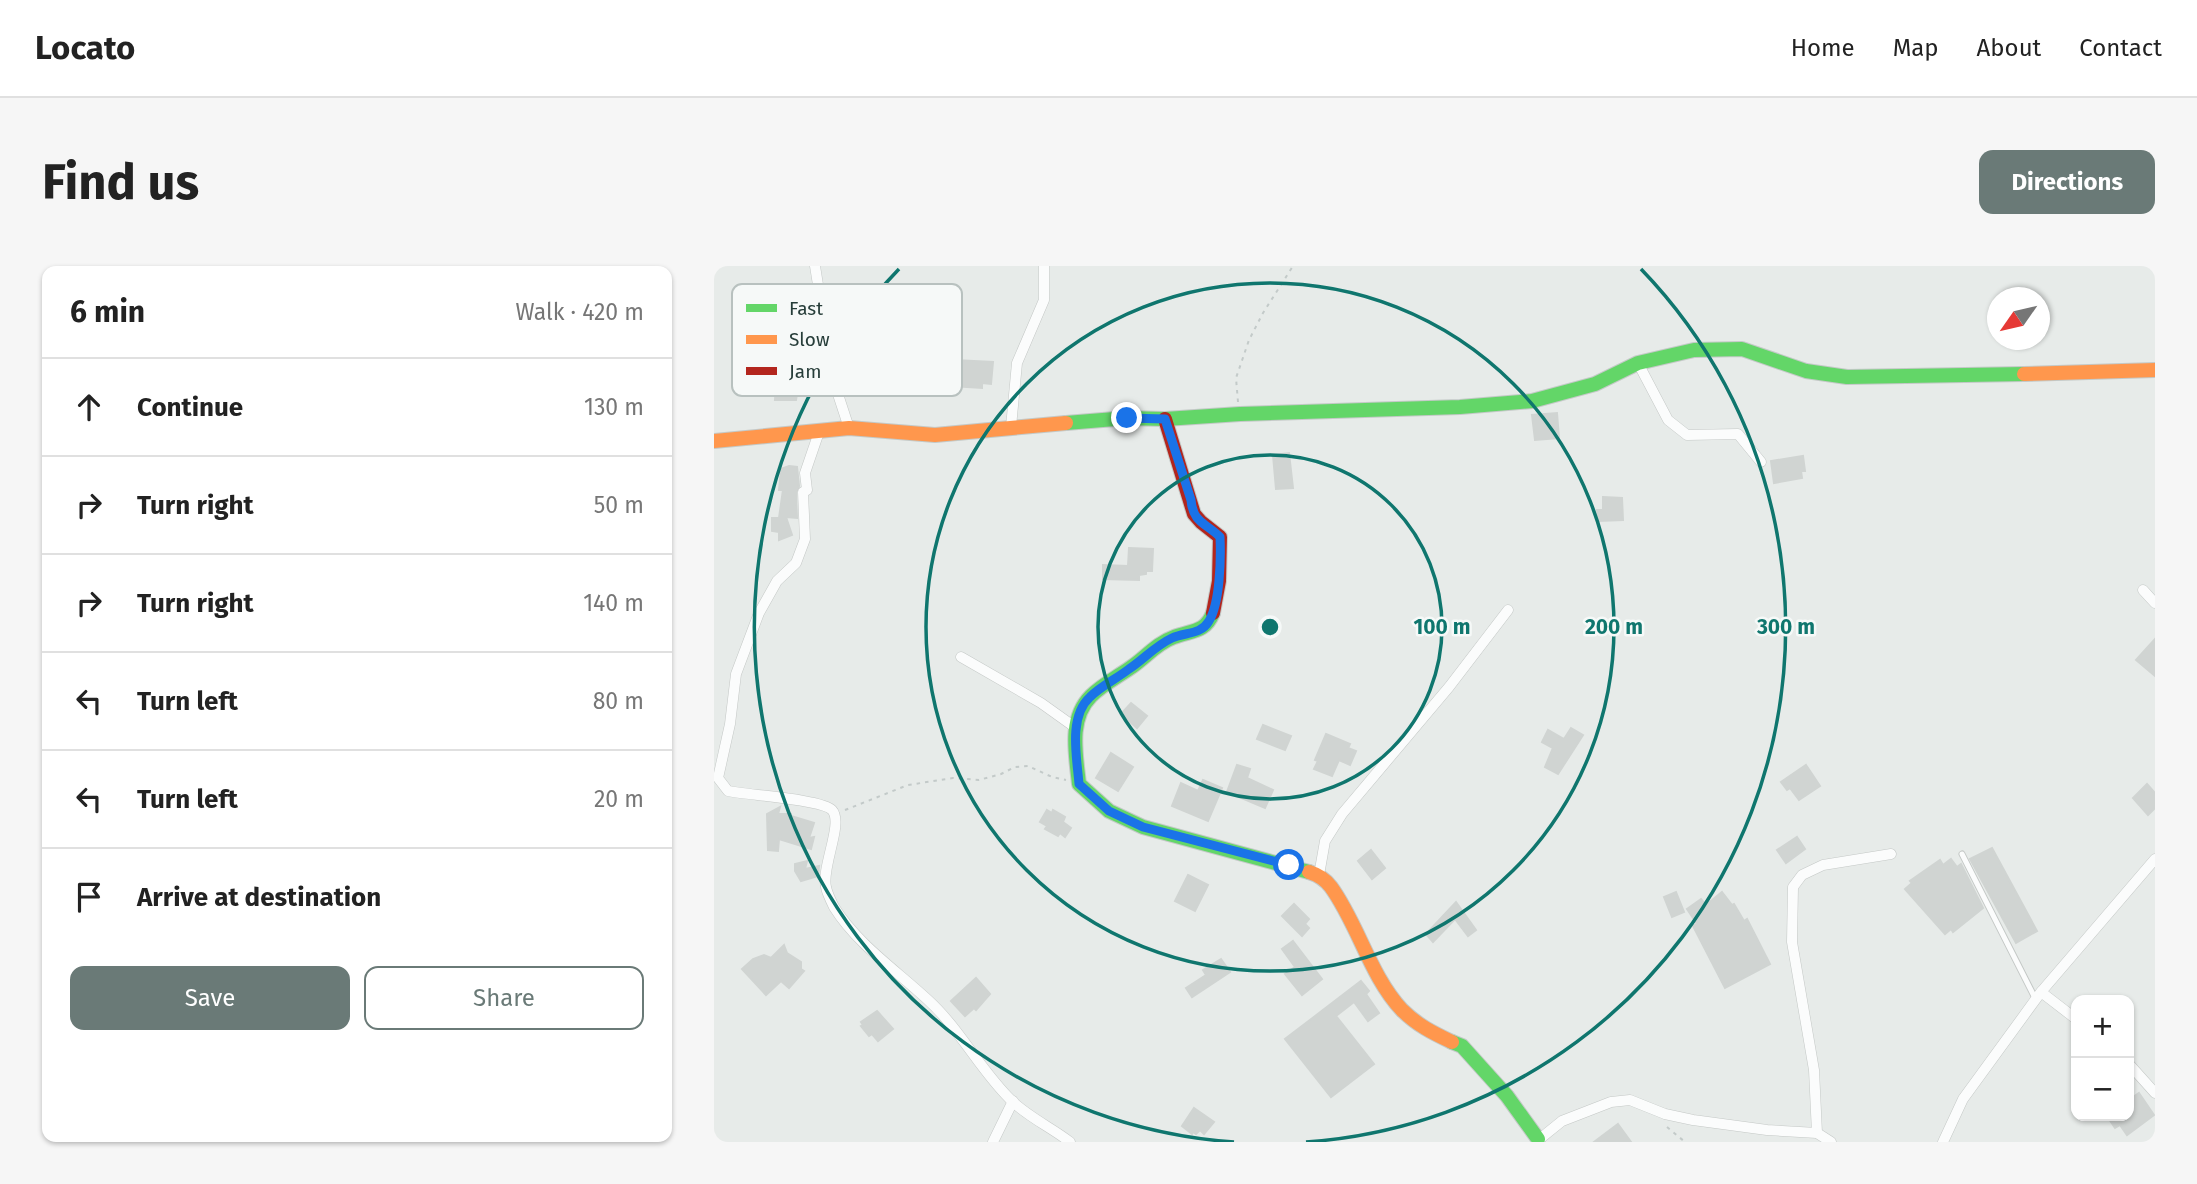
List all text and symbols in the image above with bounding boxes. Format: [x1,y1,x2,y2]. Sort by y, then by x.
text: Locato [35,28,135,68]
text: Home [1791,34,1855,62]
text: Map [1893,34,1939,62]
text: About [1977,34,2041,62]
text: Contact [2079,34,2162,62]
button: Directions [1979,150,2155,214]
text: Find us [42,153,199,212]
legend [732,284,962,396]
north arrow [1987,287,2050,350]
text: 6 min [70,294,145,330]
text: Fast [789,297,823,320]
text: Walk · 420 m [515,298,644,326]
text: Slow [789,328,830,351]
text: Jam [789,360,821,383]
icon: ahead [70,388,108,426]
text: Continue [137,392,243,423]
text: 130 m [584,393,644,421]
route end [1111,402,1142,433]
icon: right [70,486,108,524]
text: Turn right [137,490,254,521]
text: 50 m [594,491,644,519]
icon: right [70,584,108,622]
text: Turn right [137,588,254,619]
text: 140 m [583,589,644,617]
text: 100 m [1413,614,1471,640]
text: 200 m [1585,614,1643,640]
text: 300 m [1756,614,1815,640]
centre of rings [1258,615,1282,639]
icon: left [70,682,108,720]
text: Turn left [137,686,238,717]
text: 80 m [593,687,644,715]
icon: left [70,780,108,818]
text: Turn left [137,784,238,815]
text: 20 m [594,785,644,813]
route start [1273,849,1304,880]
icon: arrive [70,878,108,916]
text: Arrive at destination [137,882,381,913]
button: Save [70,966,350,1030]
button: Share [364,966,644,1030]
map controls [2071,995,2134,1121]
button: + [2071,995,2134,1058]
button: − [2071,1058,2134,1121]

